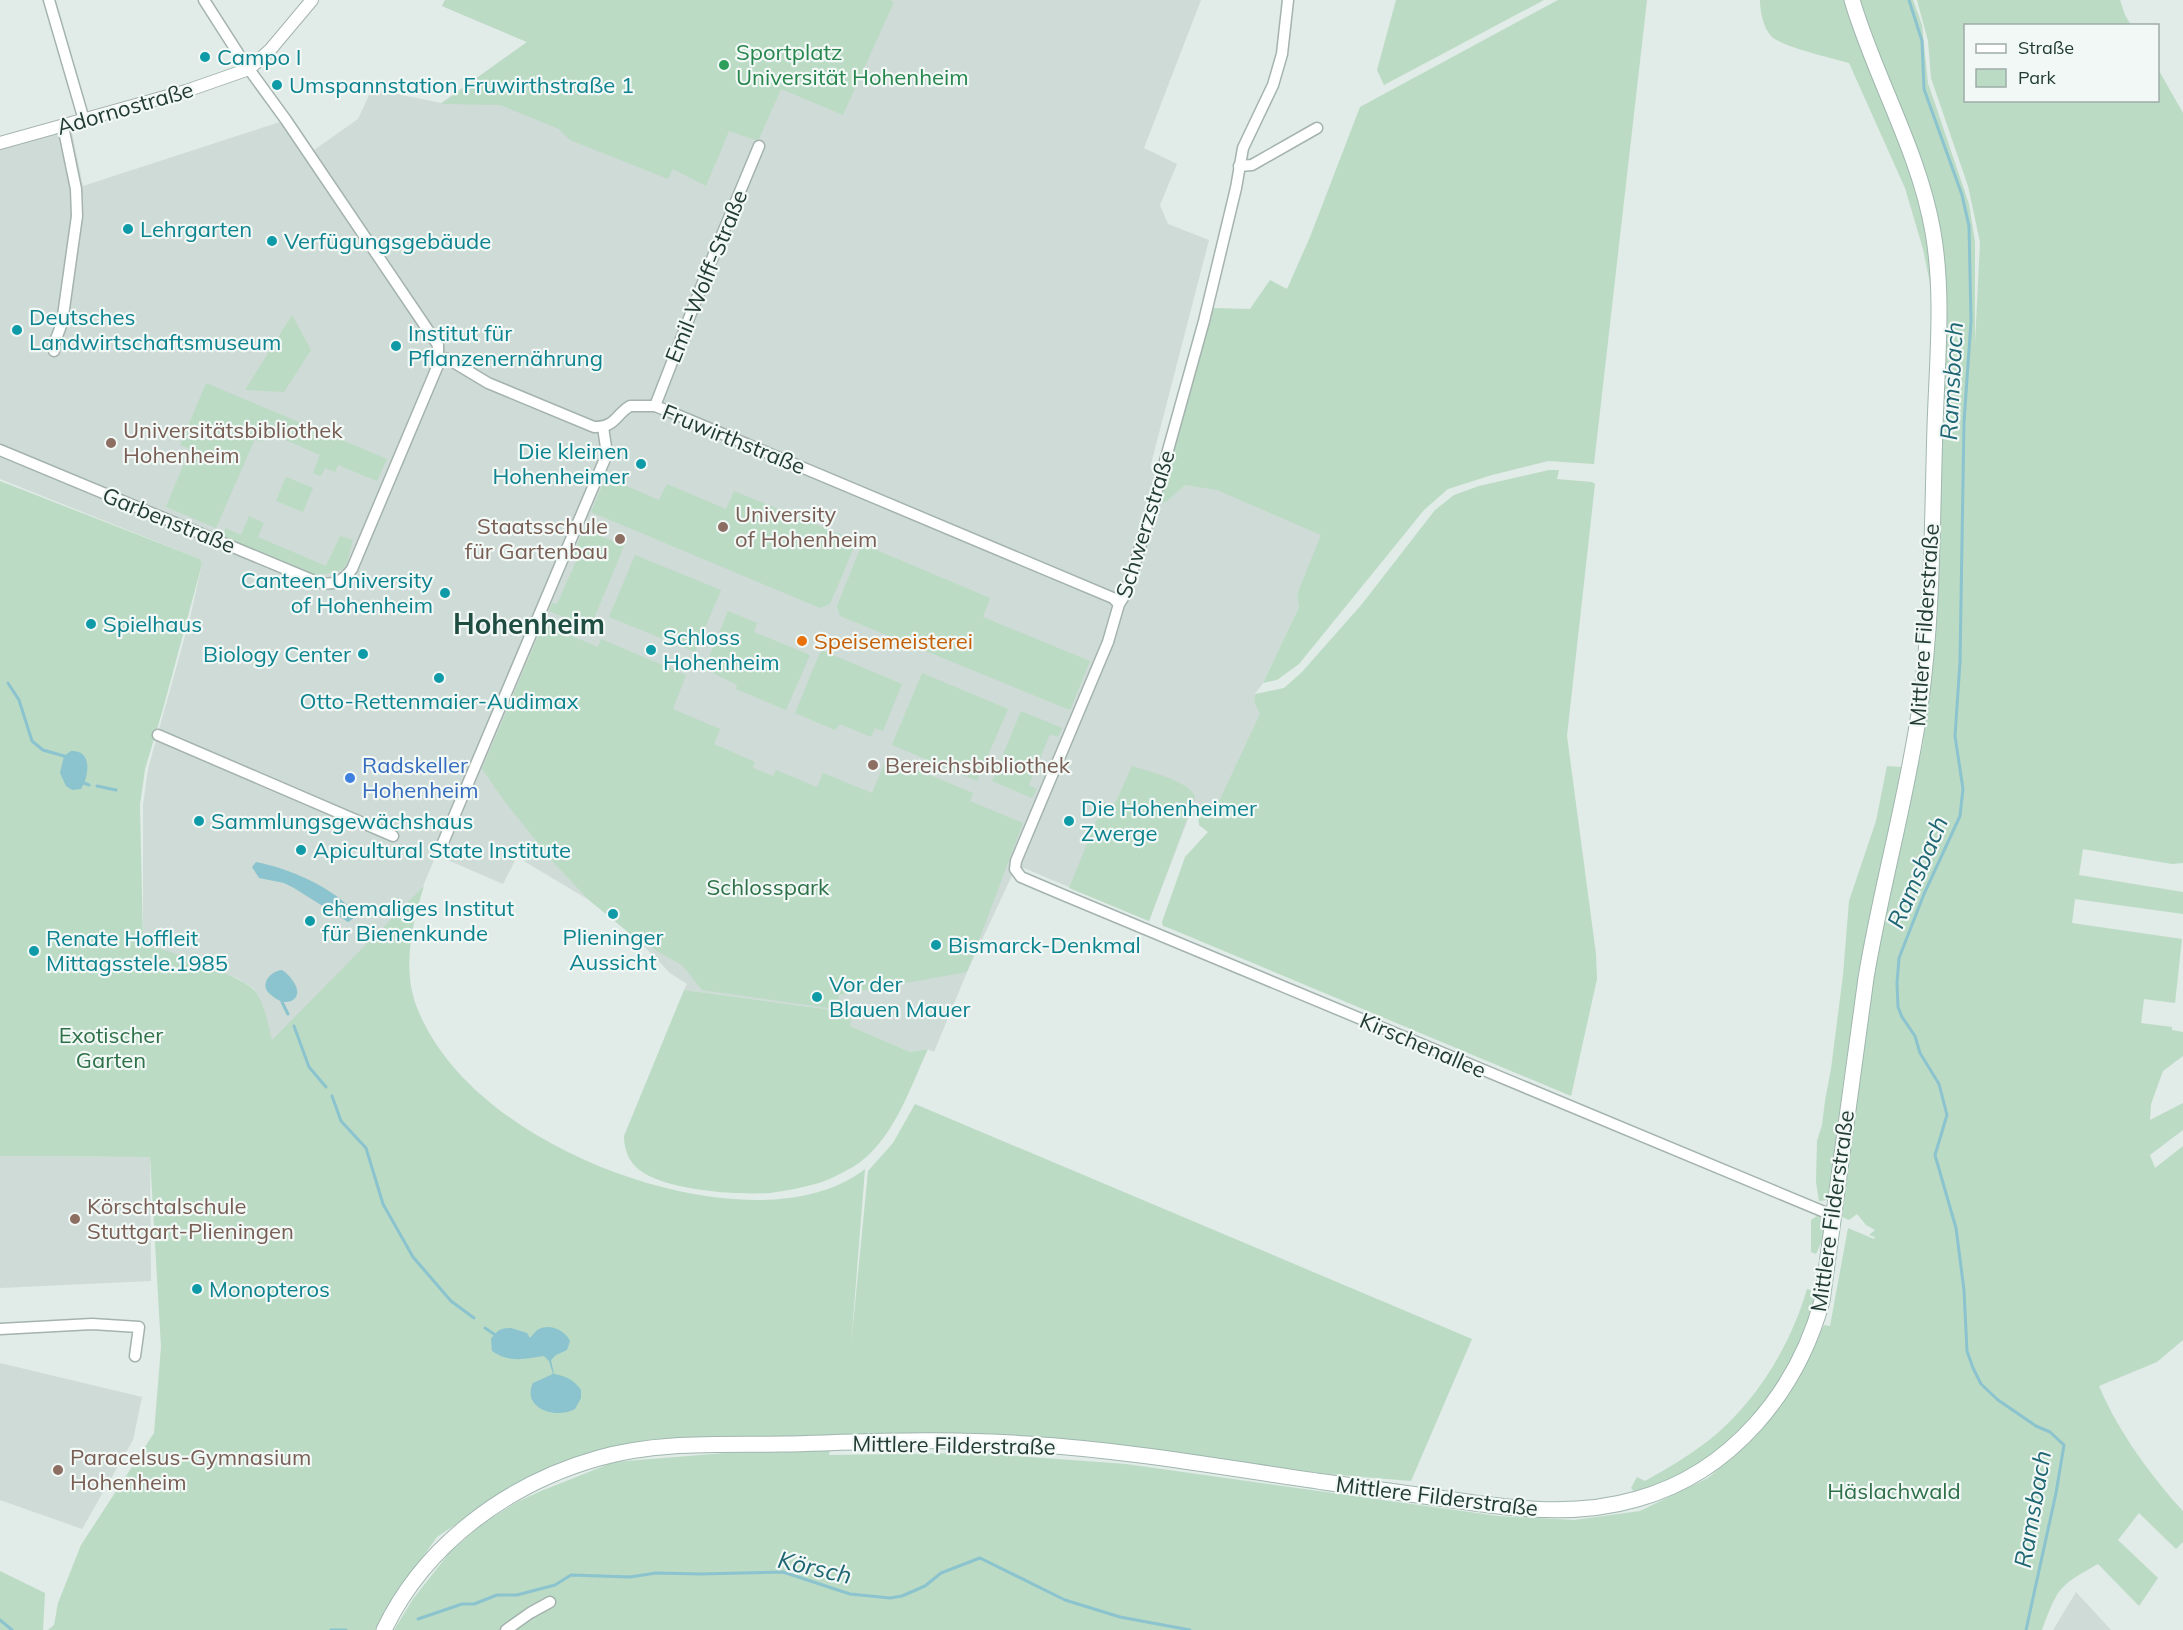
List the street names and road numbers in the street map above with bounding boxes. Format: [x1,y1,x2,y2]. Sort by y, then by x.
street label: Adornostraße [53,75,197,141]
street label: Emil-Wolff-Straße [659,186,753,366]
street label: Fruwirthstraße [658,398,810,480]
street label: Schwerzstraße [1109,447,1181,601]
street label: Garbenstraße [98,481,240,559]
street label: Mittlere Filderstraße [1903,523,1945,727]
street label: Kirschenallee [1356,1006,1490,1084]
street label: Mittlere Filderstraße [1804,1108,1860,1314]
street label: Mittlere Filderstraße [852,1429,1056,1461]
street label: Mittlere Filderstraße [1334,1470,1540,1522]

